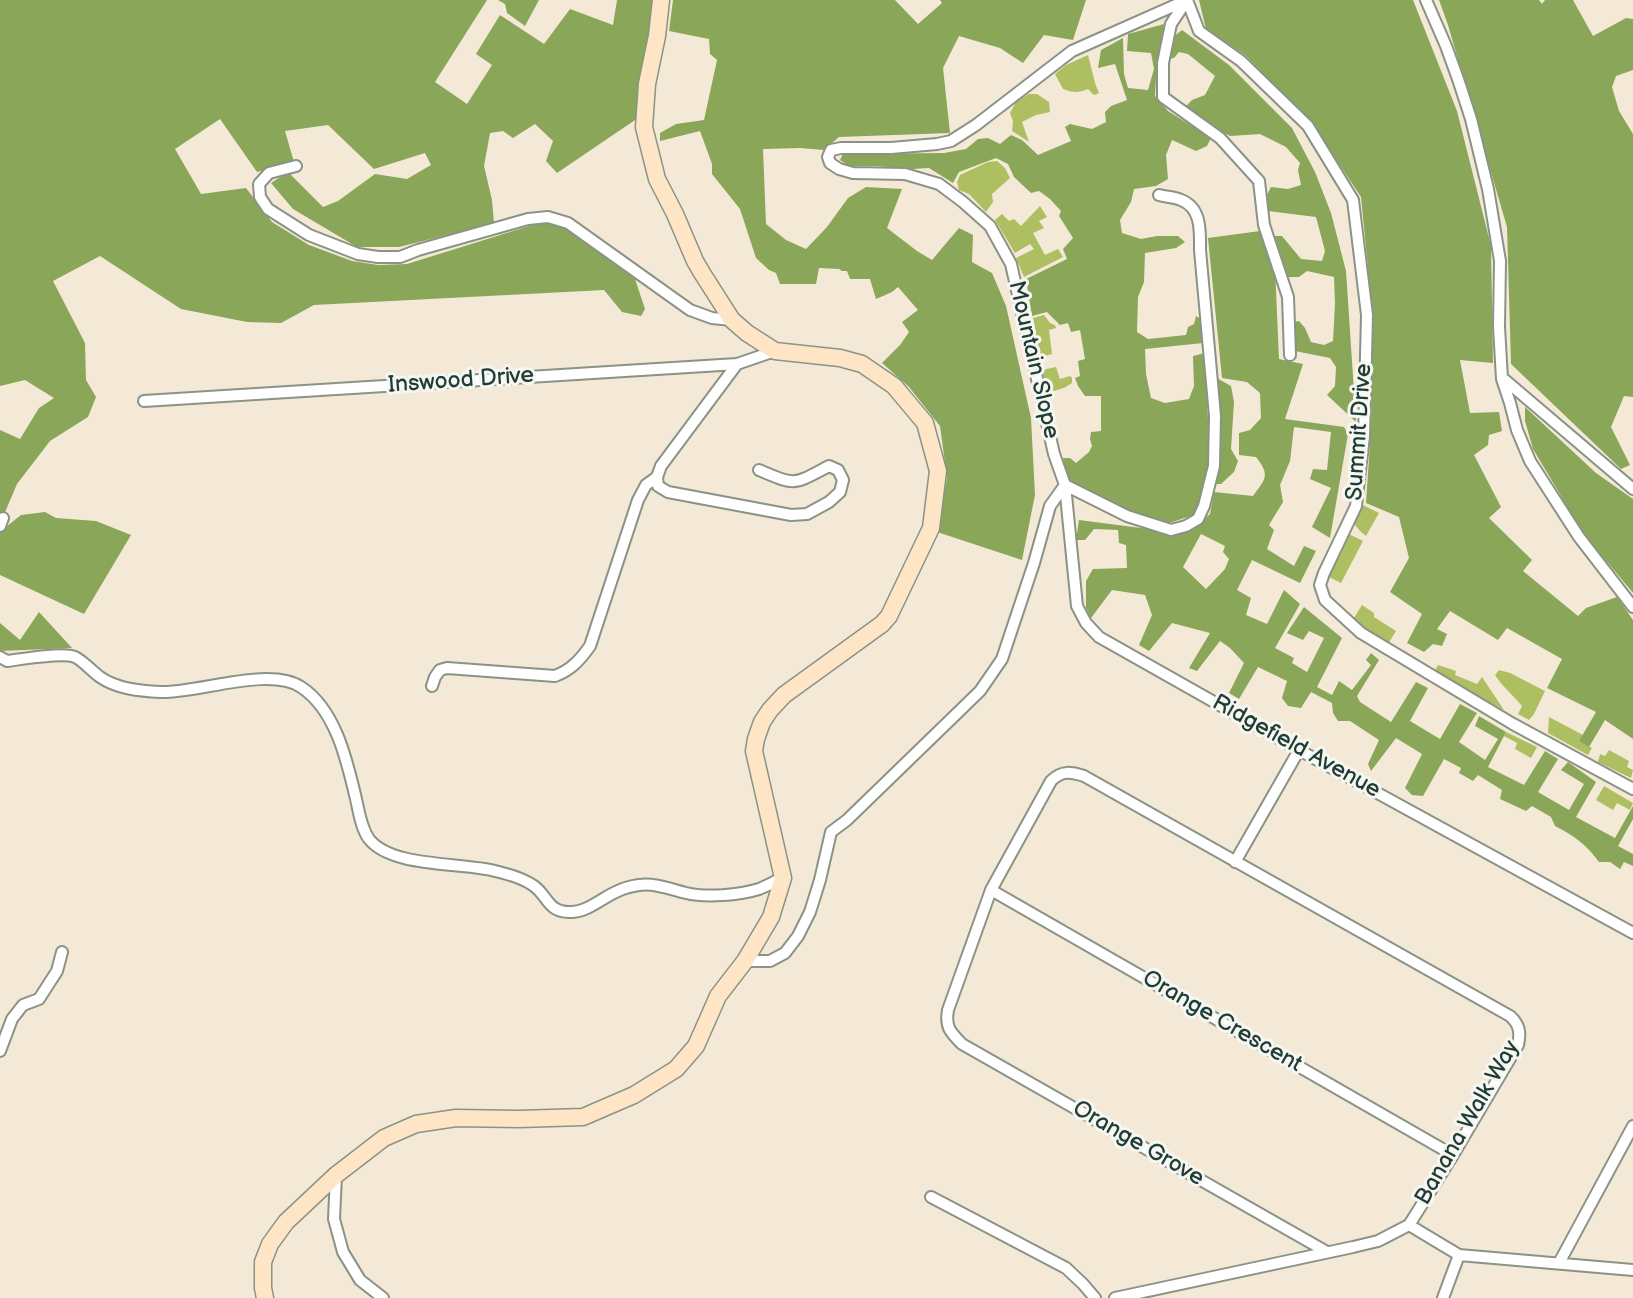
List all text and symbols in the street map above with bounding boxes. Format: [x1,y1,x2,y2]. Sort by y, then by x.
street label: Mountain Slope [1001,278,1065,442]
street label: Inswood Drive [387,362,535,400]
street label: Summit Drive [1341,362,1379,502]
street label: Ridgefield Avenue [1207,689,1385,805]
street label: Orange Crescent [1137,965,1307,1079]
street label: Banana Walk Way [1410,1036,1526,1210]
street label: Orange Grove [1067,1095,1209,1193]

